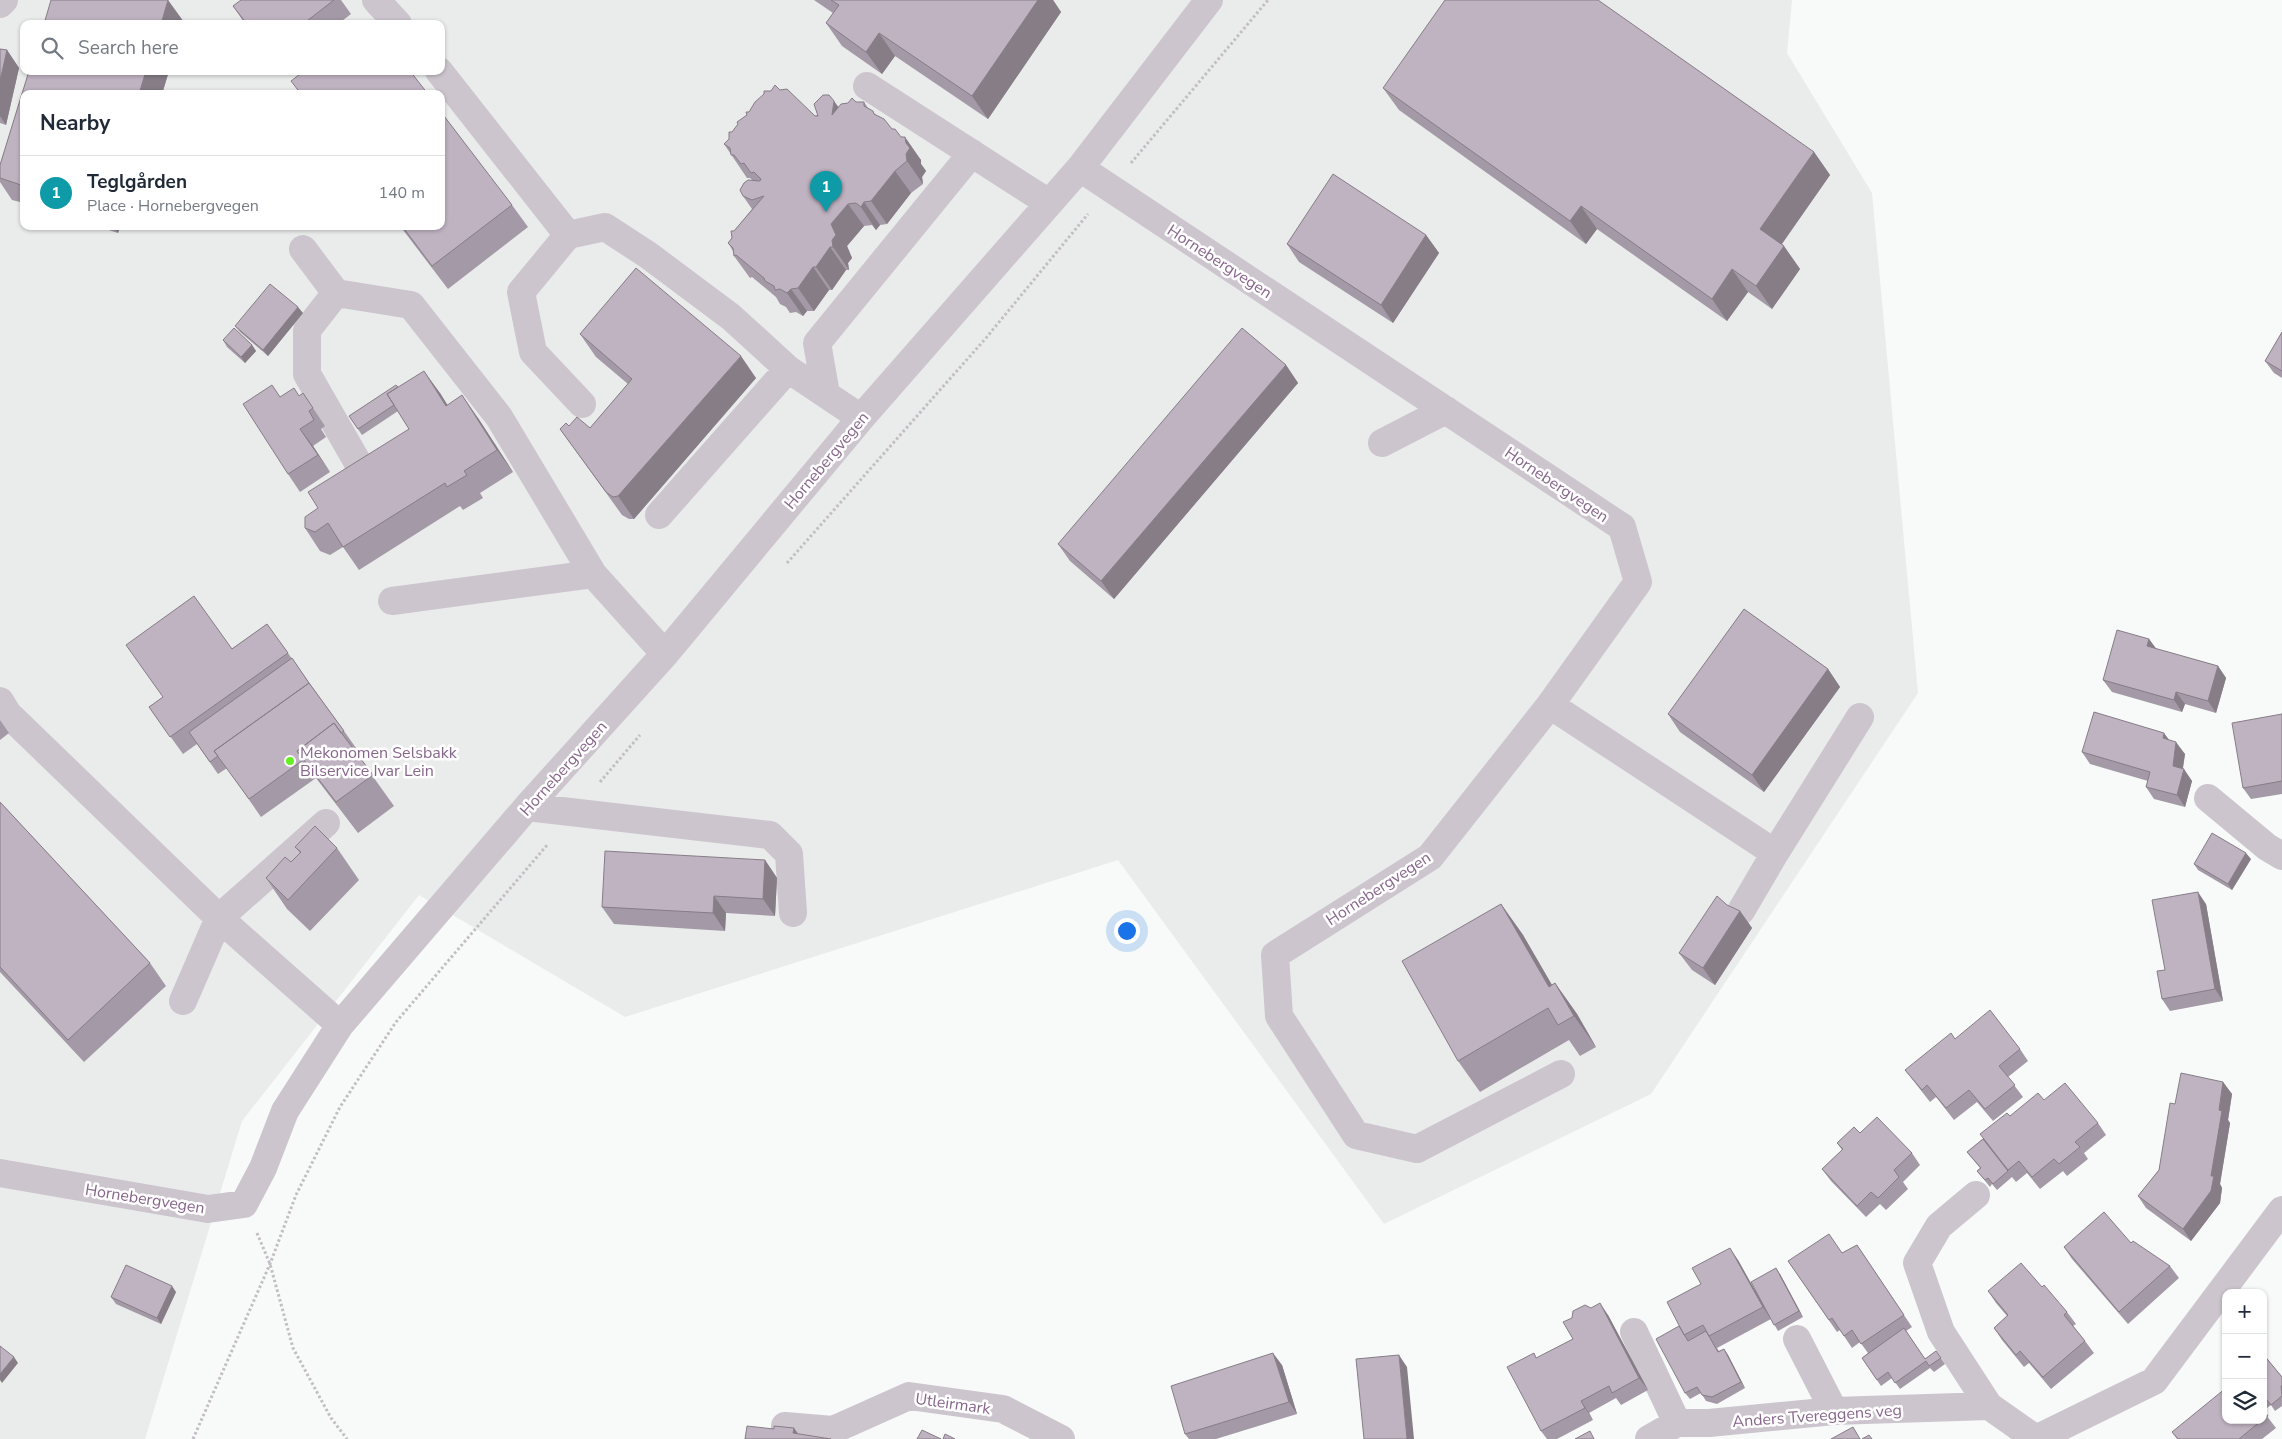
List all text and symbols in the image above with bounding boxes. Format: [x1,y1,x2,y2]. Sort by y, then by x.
search box [20,20,445,75]
icon: search [38,34,66,62]
text: Search here [78,35,179,61]
text: Nearby [40,109,110,137]
text: Teglgården [87,169,187,195]
pin: 1 [810,171,842,212]
text: 1 [51,182,61,204]
text: 140 m [378,182,425,204]
text: Place · Hornebergvegen [87,195,259,217]
street label: Hornebergvegen [1163,220,1276,304]
street label: Hornebergvegen [779,407,874,514]
street label: Hornebergvegen [1500,442,1613,528]
street label: Hornebergvegen [515,716,612,821]
place label: Mekonomen Selsbakk Bilservice Ivar Lein [300,742,458,782]
marker: Mekonomen Selsbakk Bilservice Ivar Lein [284,755,296,767]
street label: Hornebergvegen [1322,847,1435,931]
your location [1114,918,1140,944]
street label: Hornebergvegen [83,1179,206,1219]
map controls [2222,1289,2267,1424]
button: + [2222,1289,2267,1334]
button: − [2222,1334,2267,1379]
button: layers [2222,1379,2267,1424]
street label: Utleirmark [914,1388,993,1420]
street label: Anders Tvereggens veg [1732,1399,1902,1433]

